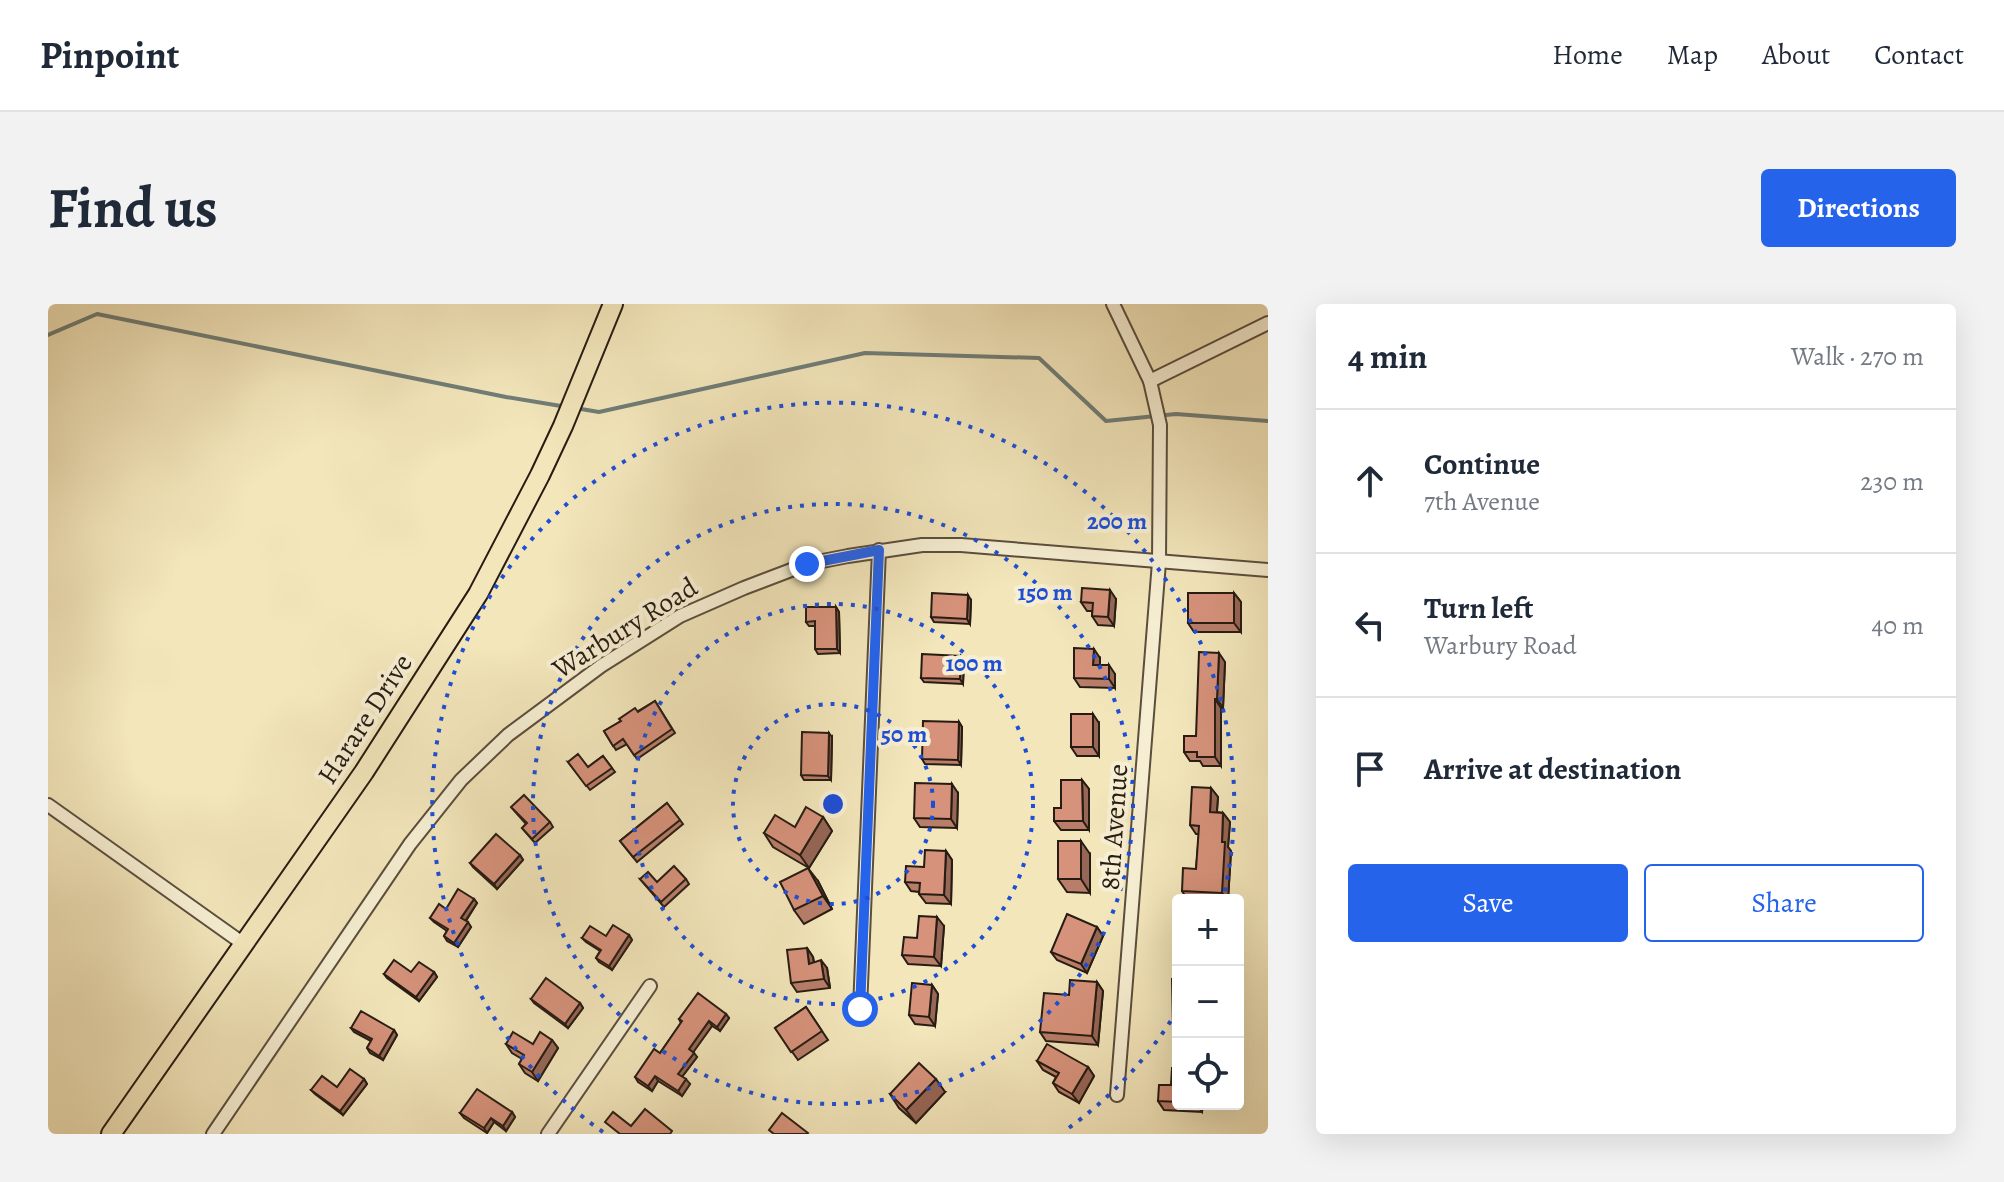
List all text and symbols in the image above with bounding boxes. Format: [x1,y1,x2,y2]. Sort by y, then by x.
text: Pinpoint [40,29,179,81]
text: Home [1552,36,1623,74]
text: Map [1667,36,1718,74]
text: About [1762,36,1830,74]
text: Contact [1874,36,1964,74]
button: Directions [1761,169,1956,247]
text: Find us [48,170,218,246]
text: 4 min [1348,333,1427,380]
text: Walk · 270 m [1791,339,1924,374]
text: Continue [1424,444,1540,484]
icon: ahead [1348,459,1392,503]
text: 230 m [1860,464,1924,499]
text: 7th Avenue [1424,484,1540,519]
text: 200 m [1087,505,1147,537]
route end [789,546,825,582]
street label: Warbury Road [544,568,706,688]
text: 150 m [1017,576,1073,608]
text: Turn left [1424,588,1533,628]
icon: left [1348,603,1392,647]
text: 40 m [1872,608,1924,643]
text: Warbury Road [1424,628,1577,663]
street label: Harare Drive [309,646,421,792]
text: 100 m [945,647,1003,679]
text: 50 m [881,718,927,750]
icon: arrive [1348,747,1392,791]
text: Arrive at destination [1424,749,1681,789]
street label: 8th Avenue [1091,762,1137,892]
centre of rings [819,790,847,818]
button: Save [1348,864,1628,942]
button: Share [1644,864,1924,942]
map controls [1172,894,1244,1110]
button: + [1172,894,1244,966]
button: − [1172,966,1244,1038]
route start [842,991,878,1027]
button: locate [1172,1038,1244,1110]

